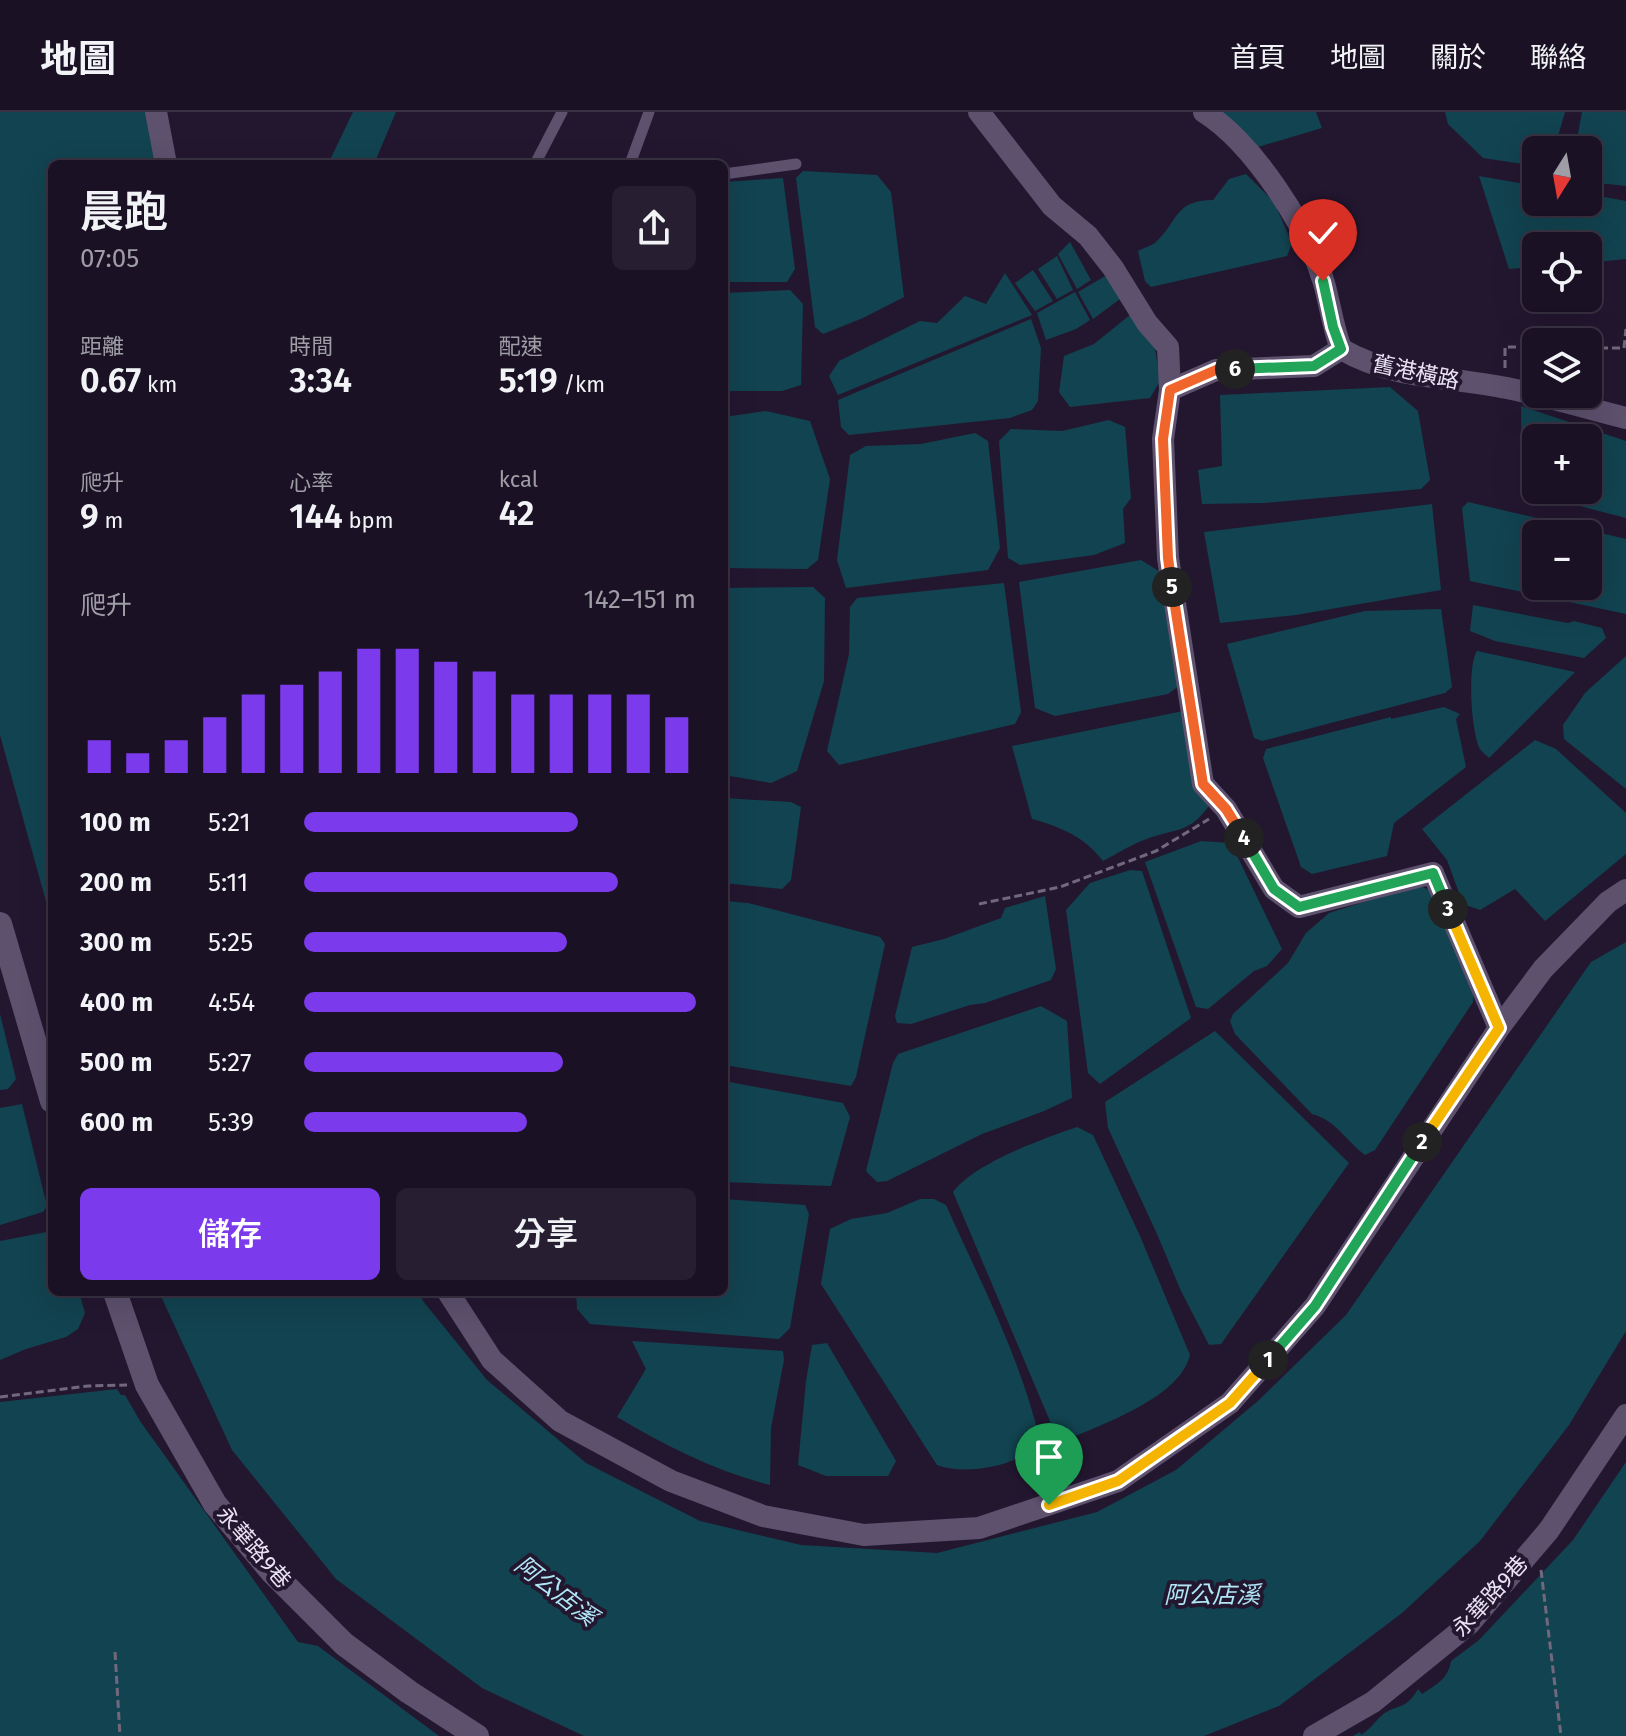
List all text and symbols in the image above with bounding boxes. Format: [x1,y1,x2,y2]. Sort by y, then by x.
text: 地圖 [40,36,116,82]
text: 首頁 [1230,41,1286,74]
text: 地圖 [1330,41,1386,74]
text: 關於 [1430,41,1486,74]
text: 聯絡 [1530,41,1586,74]
north arrow [1522,136,1602,216]
map controls [1522,136,1602,600]
text: 晨跑 [80,186,168,239]
button: share [612,186,696,270]
pin [1289,199,1357,281]
icon: check [1301,211,1345,255]
button: locate [1522,232,1602,312]
text: 07:05 [80,243,139,274]
button: layers [1522,328,1602,408]
text: 距離 [80,333,124,360]
text: 時間 [289,333,333,360]
text: 配速 [499,333,543,360]
pin: 6 [1215,349,1255,389]
street label: 舊港橫路 [1370,350,1462,394]
text: 6 [1229,355,1241,382]
text: 0.67 [80,360,141,401]
text: 3:34 [289,360,352,401]
text: 5:19 [499,360,558,401]
text: km [141,371,177,398]
text: /km [558,371,605,398]
button: + [1522,424,1602,504]
text: kcal [499,466,538,493]
text: 爬升 [80,469,124,496]
text: 心率 [289,469,333,496]
text: 42 [499,493,534,534]
text: 9 [80,496,99,537]
text: 144 [289,496,343,537]
text: m [99,507,123,534]
text: bpm [343,507,394,534]
button: − [1522,520,1602,600]
pin: 5 [1152,567,1192,607]
text: 5 [1166,573,1178,600]
text: 142–151 m [583,584,696,615]
text: 爬升 [80,590,132,621]
text: 100 m [80,807,151,838]
text: 5:21 [208,807,251,838]
pin: 4 [1224,818,1264,858]
text: 4 [1238,824,1250,851]
text: 200 m [80,867,152,898]
text: 5:11 [208,867,248,898]
pin: 3 [1428,889,1468,929]
text: 3 [1442,895,1454,922]
text: 300 m [80,927,152,958]
text: 5:25 [208,927,253,958]
text: 400 m [80,987,153,1018]
text: 4:54 [208,987,255,1018]
text: 500 m [80,1047,153,1078]
text: 5:27 [208,1047,251,1078]
text: 600 m [80,1107,153,1138]
text: 5:39 [208,1107,254,1138]
pin: 2 [1402,1122,1442,1162]
text: 2 [1416,1128,1428,1155]
button: 儲存 [80,1188,380,1280]
button: 分享 [396,1188,696,1280]
pin: 1 [1248,1340,1288,1380]
text: 1 [1263,1346,1273,1373]
pin [1015,1423,1083,1505]
icon: arrive [1027,1435,1071,1479]
street label: 永華路9巷 [211,1501,297,1593]
water label: 阿公店溪 [510,1550,605,1633]
street label: 永華路9巷 [1447,1550,1533,1642]
water label: 阿公店溪 [1164,1581,1263,1609]

